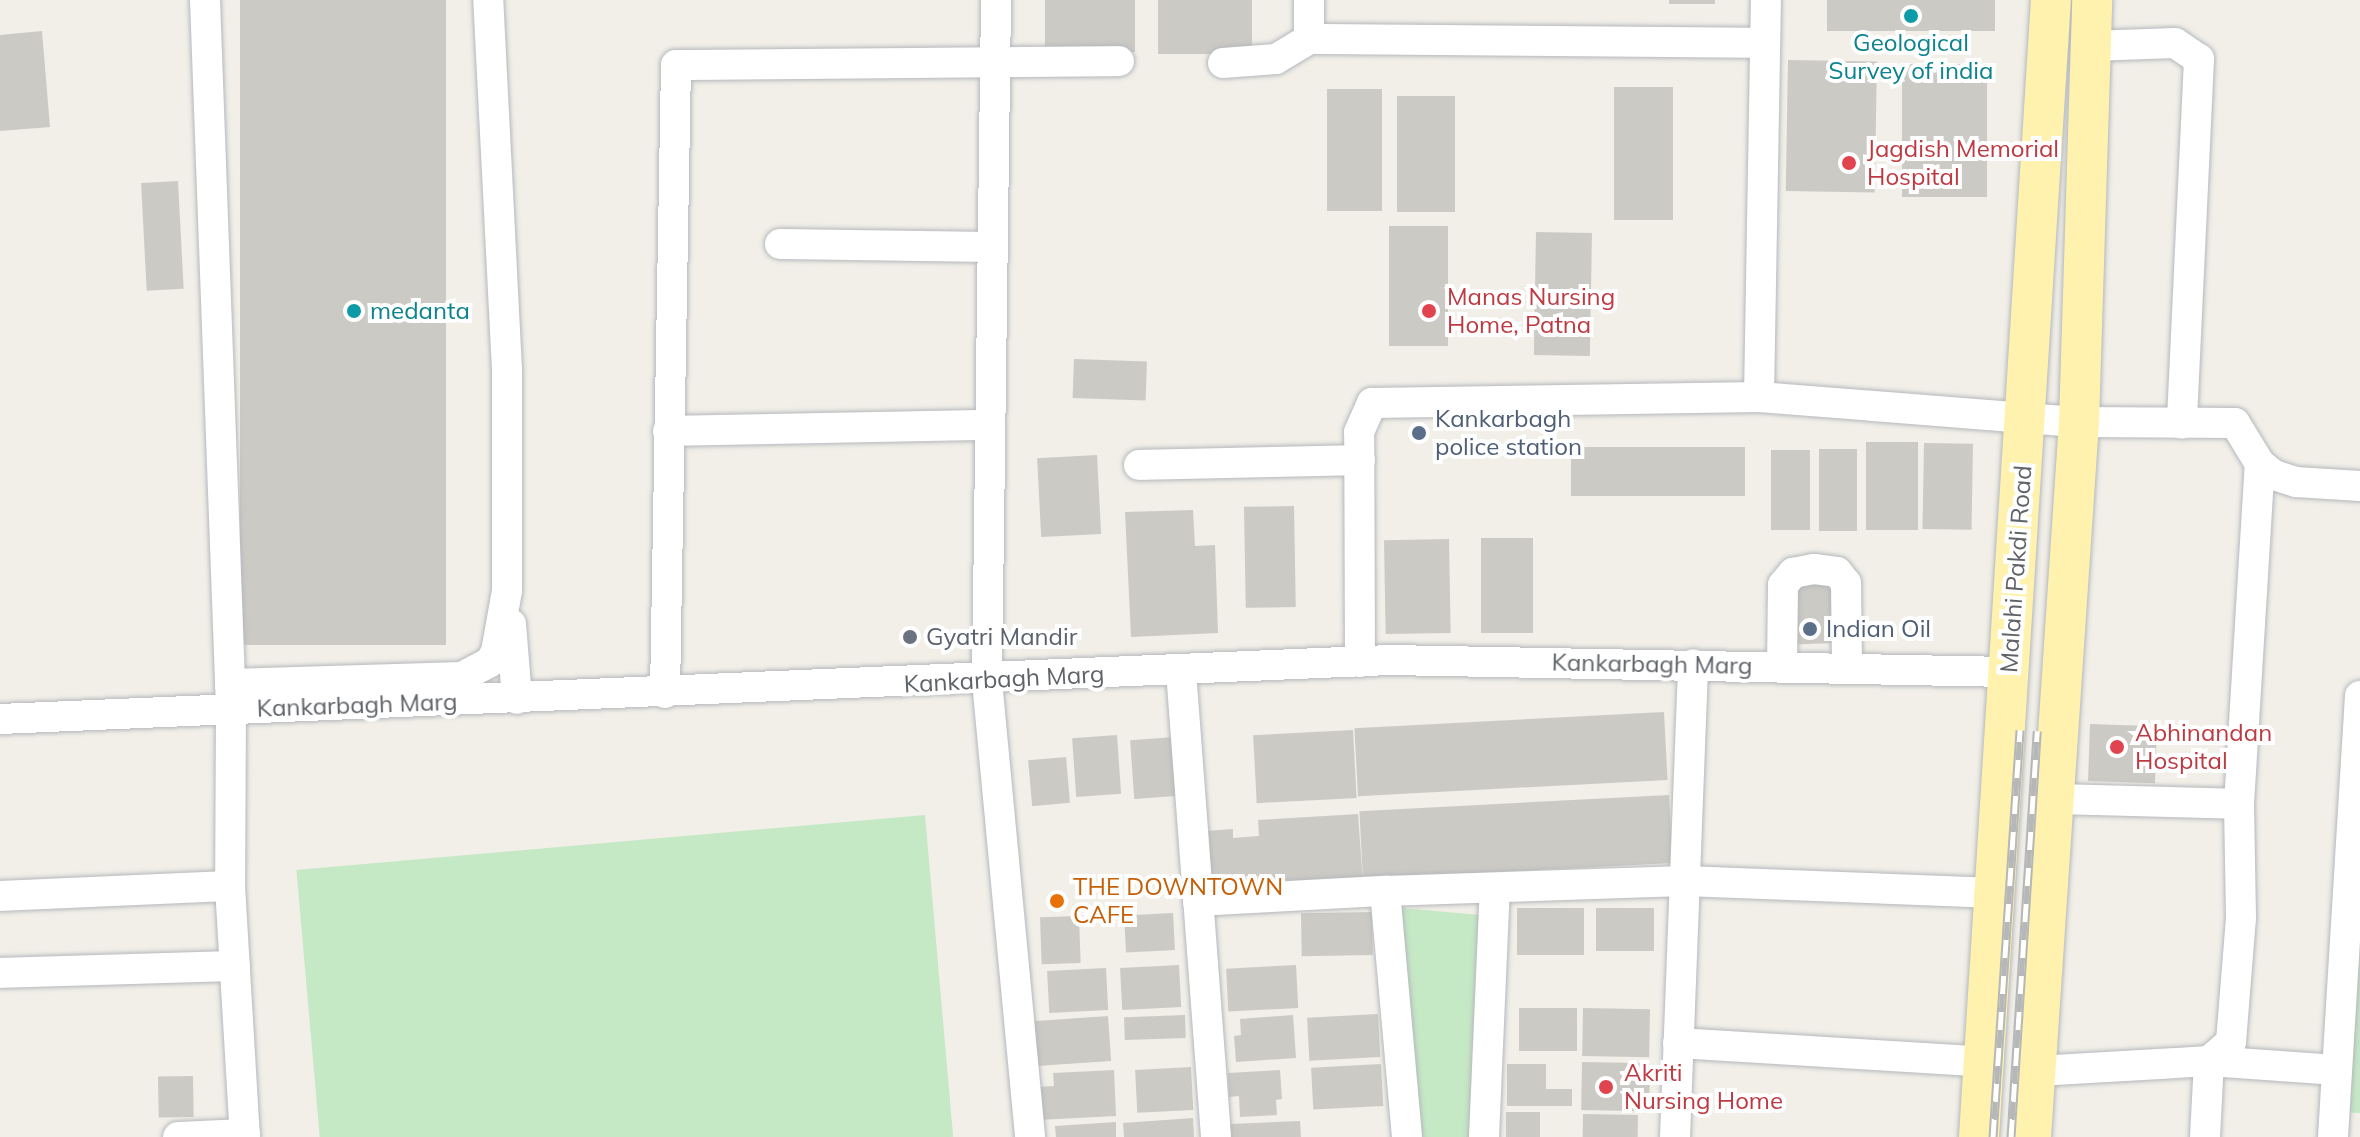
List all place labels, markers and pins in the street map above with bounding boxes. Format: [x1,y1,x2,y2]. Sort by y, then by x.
marker: Geological Survey of india [1902,7,1920,25]
place label: Geological Survey of india [1829,29,1993,85]
place label: Jagdish Memorial Hospital [1867,135,2059,191]
marker: Jagdish Memorial Hospital [1838,152,1860,174]
place label: Manas Nursing Home, Patna [1447,283,1615,339]
place label: medanta [370,297,470,325]
marker: Manas Nursing Home, Patna [1418,300,1440,322]
marker: medanta [345,302,363,320]
place label: Kankarbagh police station [1435,405,1582,461]
marker: Kankarbagh police station [1410,424,1428,442]
place label: Indian Oil [1826,615,1931,643]
marker: Indian Oil [1801,620,1819,638]
place label: Gyatri Mandir [926,623,1077,651]
marker: Gyatri Mandir [901,628,919,646]
place label: Abhinandan Hospital [2135,719,2272,775]
marker: Abhinandan Hospital [2106,736,2128,758]
place label: THE DOWNTOWN CAFE [1073,873,1283,929]
marker: THE DOWNTOWN CAFE [1048,892,1066,910]
place label: Akriti Nursing Home [1624,1059,1783,1115]
marker: Akriti Nursing Home [1595,1076,1617,1098]

